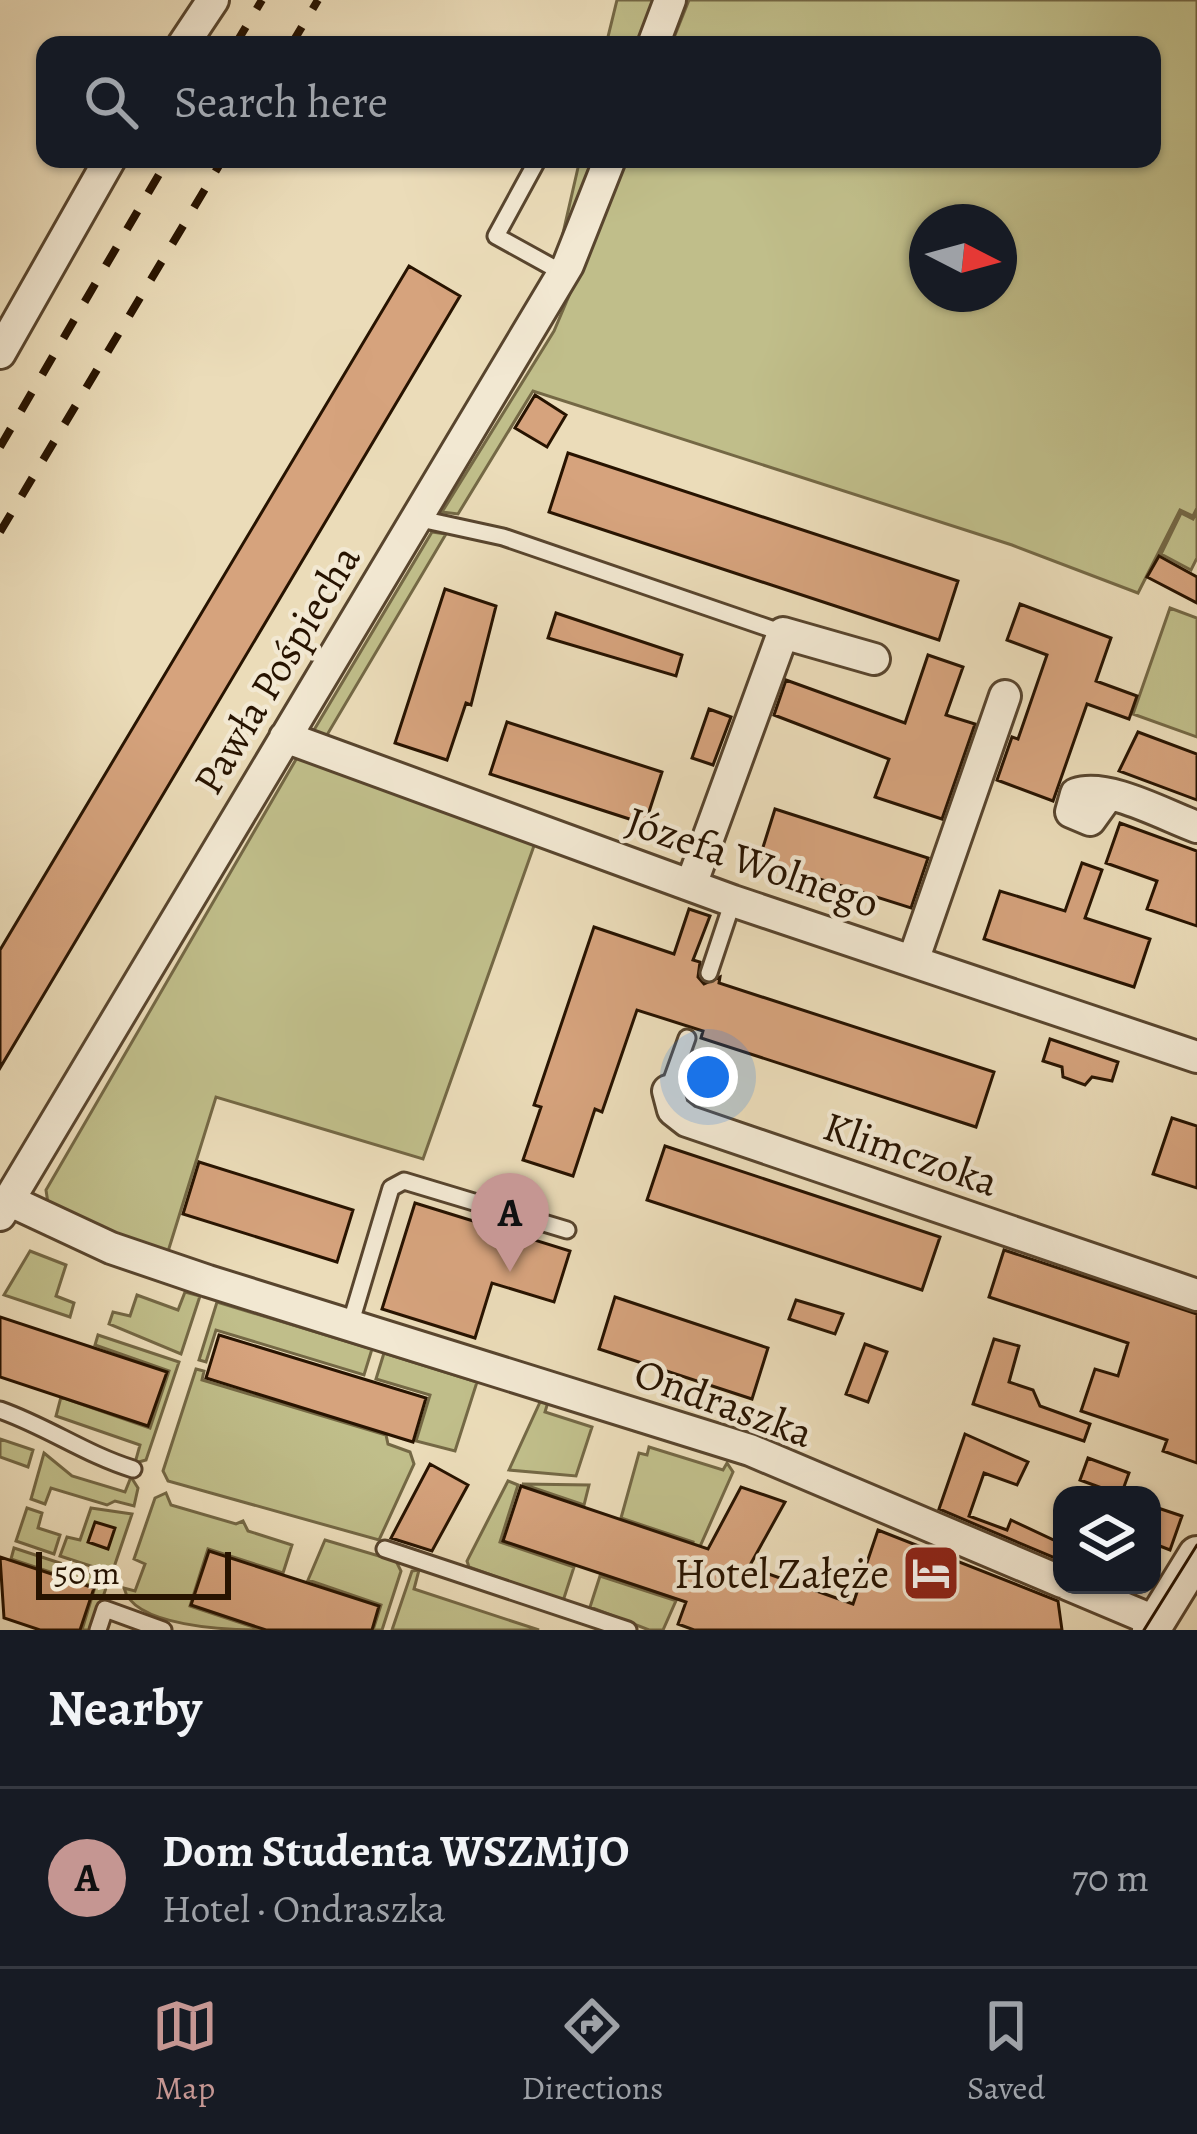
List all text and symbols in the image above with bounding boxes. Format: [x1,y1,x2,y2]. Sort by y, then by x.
search box [36,36,1161,168]
icon: search [78,69,144,135]
text: Search here [174,71,388,133]
north arrow [909,204,1017,312]
street label: Pawła Pośpiecha [179,534,374,805]
street label: Józefa Wolnego [619,792,886,931]
your location [678,1047,738,1107]
street label: Klimczoka [816,1097,1006,1210]
pin: A [471,1173,549,1272]
street label: Ondraszka [627,1344,821,1461]
map controls [1053,1486,1161,1594]
button: layers [1053,1486,1161,1594]
hotel icon: Hotel Załęże [900,1542,962,1604]
place label: Hotel Załęże [674,1545,889,1602]
scale bar [36,1546,231,1599]
text: 50 m [54,1550,120,1595]
text: Nearby [48,1673,202,1743]
text: Dom Studenta WSZMiJO [162,1820,629,1882]
text: A [75,1851,99,1904]
text: 70 m [1072,1851,1149,1904]
text: Hotel · Ondraszka [162,1882,446,1935]
tab: Map [152,1993,218,2110]
tab: Directions [522,1993,663,2110]
tab: Saved [967,1993,1045,2110]

